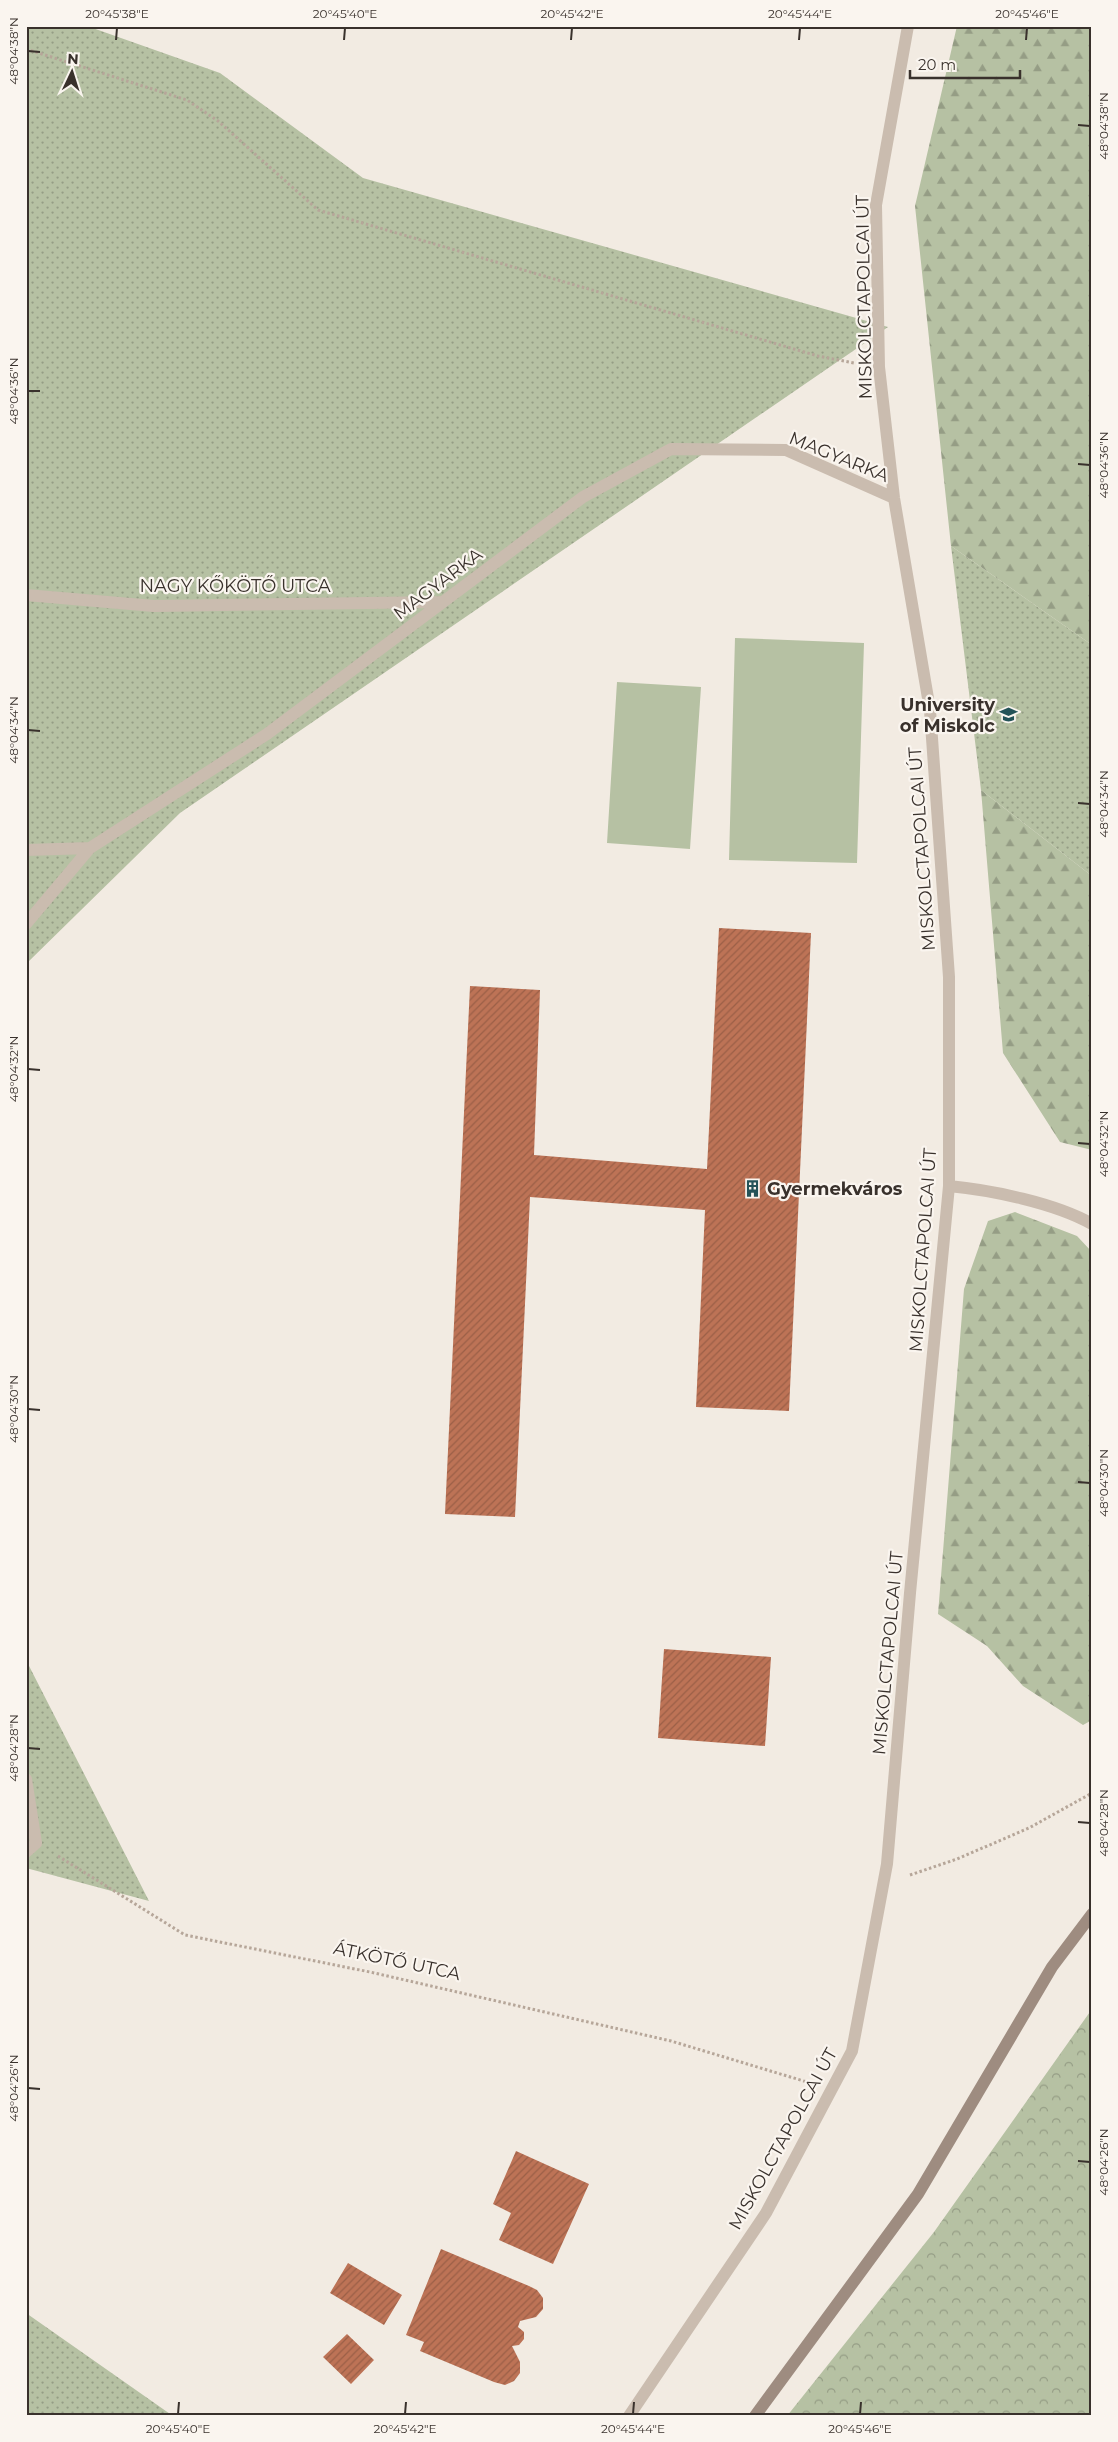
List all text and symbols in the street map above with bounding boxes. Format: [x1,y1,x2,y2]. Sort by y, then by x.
text: 20°45'38"E [85,6,149,21]
text: 20°45'40"E [313,6,377,21]
text: 20°45'42"E [540,6,604,21]
text: 20°45'44"E [768,6,832,21]
text: 20°45'46"E [995,6,1059,21]
text: 48°04'38"N [6,17,21,85]
north arrow [48,48,98,98]
scale bar [910,48,1020,80]
text: N [67,50,79,68]
text: 20 m [918,55,956,74]
text: 48°04'38"N [1096,92,1111,160]
street label: MISKOLCTAPOLCAI ÚT [851,194,877,399]
text: 48°04'36"N [6,357,21,425]
street label: MAGYARKA [786,427,892,487]
text: 48°04'36"N [1096,431,1111,499]
street label: MAGYARKA [389,543,487,625]
street label: NAGY KŐKÖTŐ UTCA [139,575,331,597]
place label: University of Miskolc [900,694,995,737]
text: 48°04'34"N [6,696,21,764]
school or university icon: University of Miskolc [999,705,1019,725]
street label: MISKOLCTAPOLCAI ÚT [904,746,940,952]
text: 48°04'34"N [1096,770,1111,838]
text: 48°04'32"N [6,1036,21,1102]
text: 48°04'32"N [1096,1111,1111,1177]
street label: MISKOLCTAPOLCAI ÚT [905,1147,941,1353]
place label: Gyermekváros [767,1178,903,1200]
building icon: Gyermekváros [743,1179,763,1199]
text: 48°04'30"N [6,1375,21,1443]
text: 48°04'30"N [1096,1449,1111,1517]
street label: MISKOLCTAPOLCAI ÚT [868,1549,908,1756]
text: 48°04'28"N [6,1714,21,1782]
text: 48°04'28"N [1096,1789,1111,1857]
street label: ÁTKÖTŐ UTCA [332,1937,463,1985]
street label: MISKOLCTAPOLCAI ÚT [724,2044,843,2234]
text: 48°04'26"N [6,2054,21,2122]
text: 48°04'26"N [1096,2128,1111,2196]
text: 20°45'40"E [146,2421,210,2436]
text: 20°45'42"E [373,2421,437,2436]
text: 20°45'44"E [601,2421,665,2436]
text: 20°45'46"E [828,2421,892,2436]

